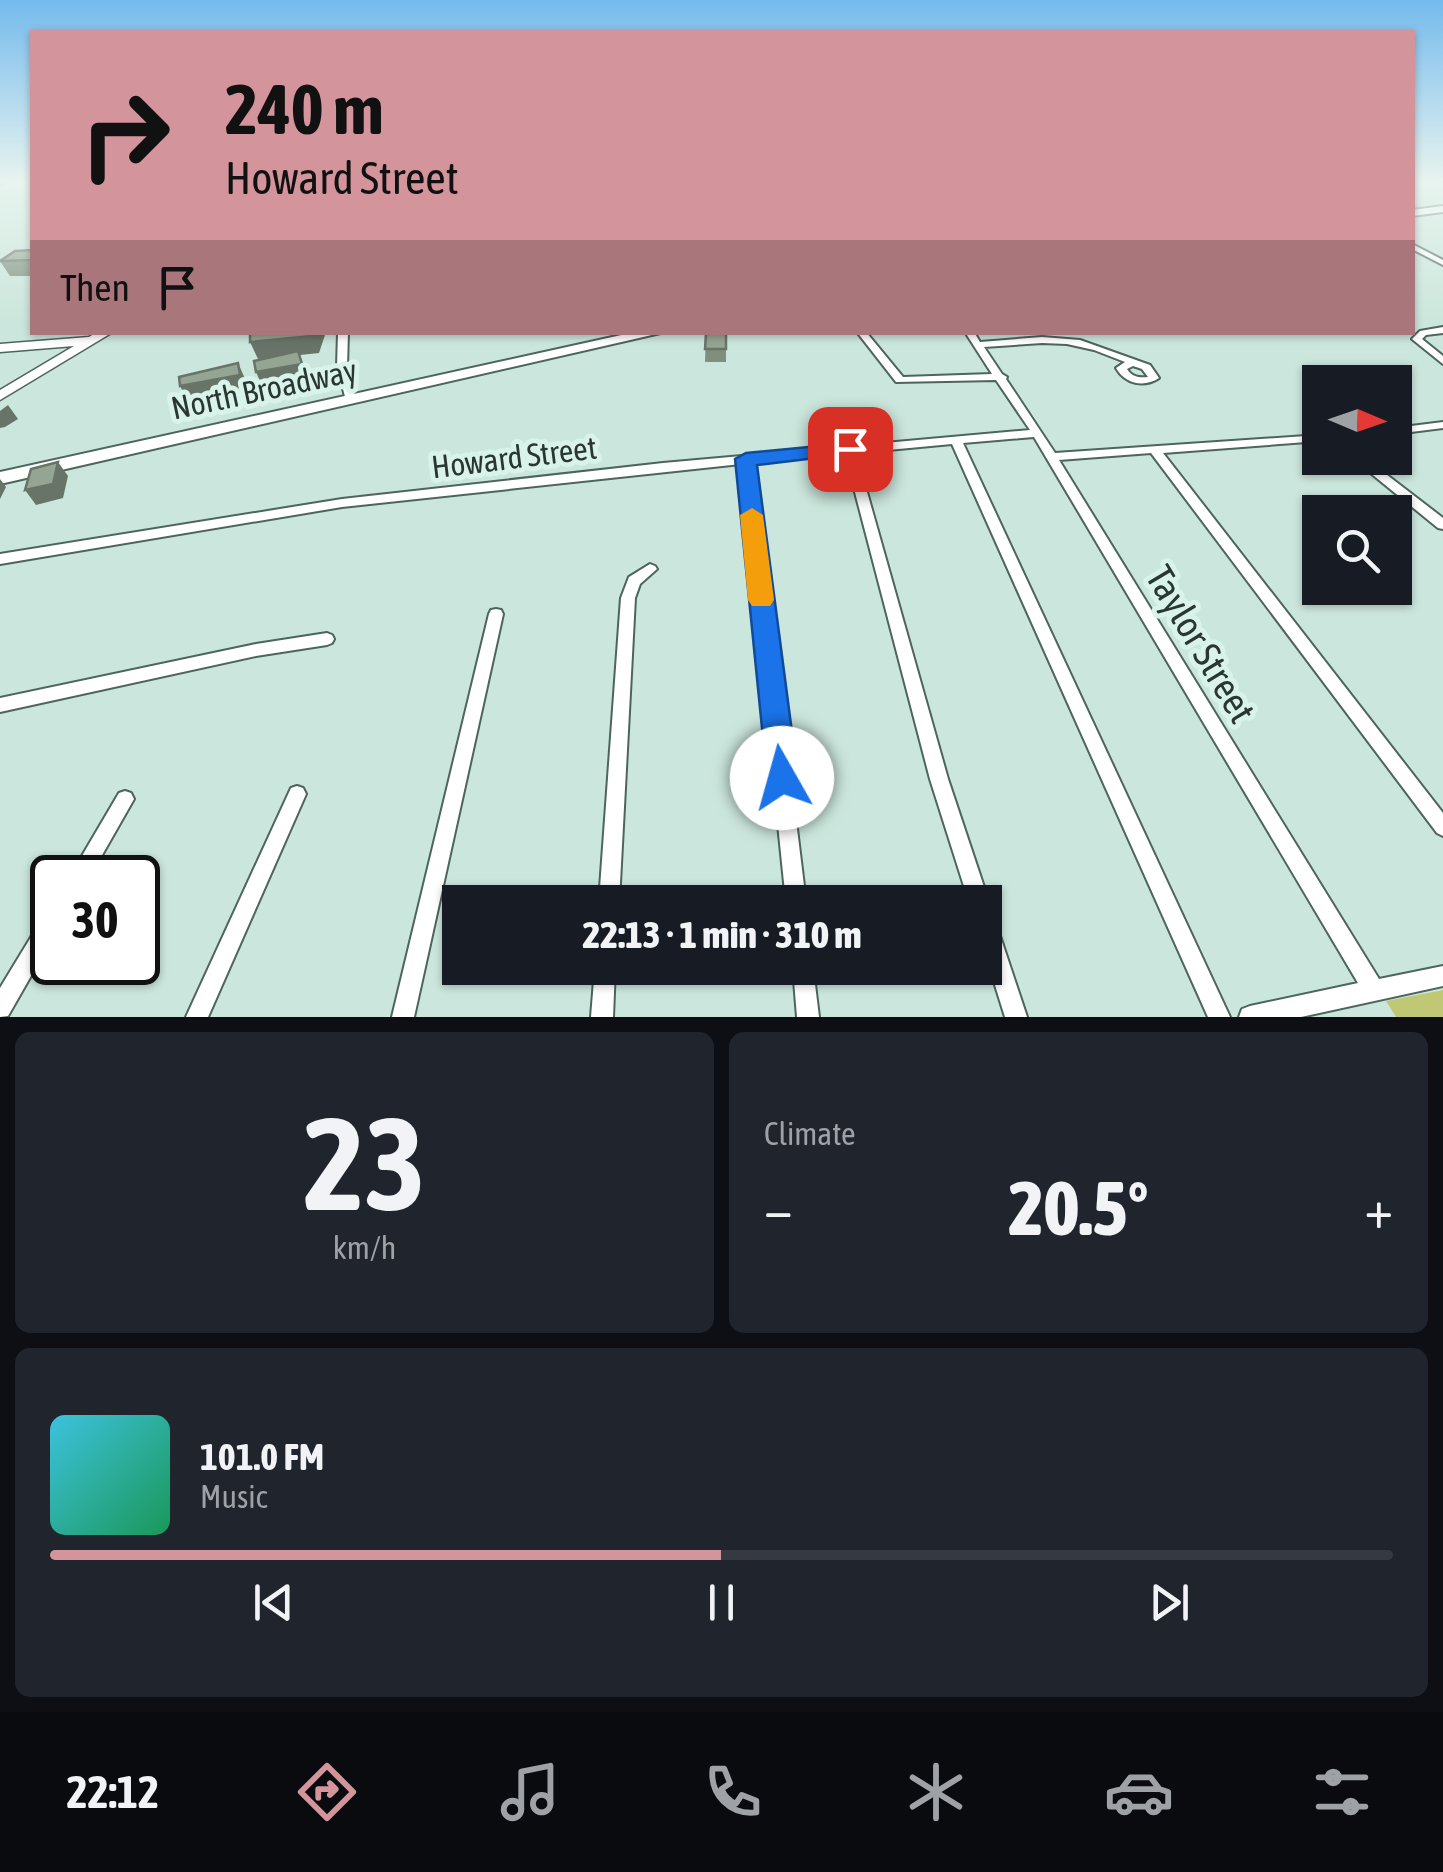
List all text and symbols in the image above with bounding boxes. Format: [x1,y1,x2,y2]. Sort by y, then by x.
text: 240 m [225,69,384,149]
icon: right [60,70,190,200]
text: Howard Street [225,152,459,204]
icon: arrive [150,260,205,315]
text: Then [60,266,130,309]
street label: North Broadway [168,351,360,427]
north arrow [1302,365,1412,475]
map controls [1302,365,1412,605]
pin [808,407,893,492]
icon: arrive [823,422,878,477]
street label: Howard Street [429,429,599,485]
button: search [1302,495,1412,605]
street label: Taylor Street [1138,558,1264,730]
position arrow [730,726,834,830]
speed limit sign: 30 [30,855,160,985]
text: 22:13 · 1 min · 310 m [582,913,862,956]
text: 23 [303,1089,426,1238]
text: Climate [764,1115,856,1152]
text: 20.5° [1009,1165,1148,1251]
text: − [764,1177,793,1240]
text: + [1364,1177,1393,1240]
text: km/h [333,1229,396,1266]
text: 101.0 FM [200,1435,324,1478]
text: Music [200,1478,267,1515]
icon: previous [246,1575,301,1630]
icon: pause [694,1575,749,1630]
icon: next [1142,1575,1197,1630]
icon: directions [292,1757,362,1827]
icon: music [495,1757,565,1827]
icon: phone [698,1757,768,1827]
icon: climate [901,1757,971,1827]
icon: car [1104,1757,1174,1827]
icon: filters [1307,1757,1377,1827]
text: 22:12 [66,1766,159,1818]

